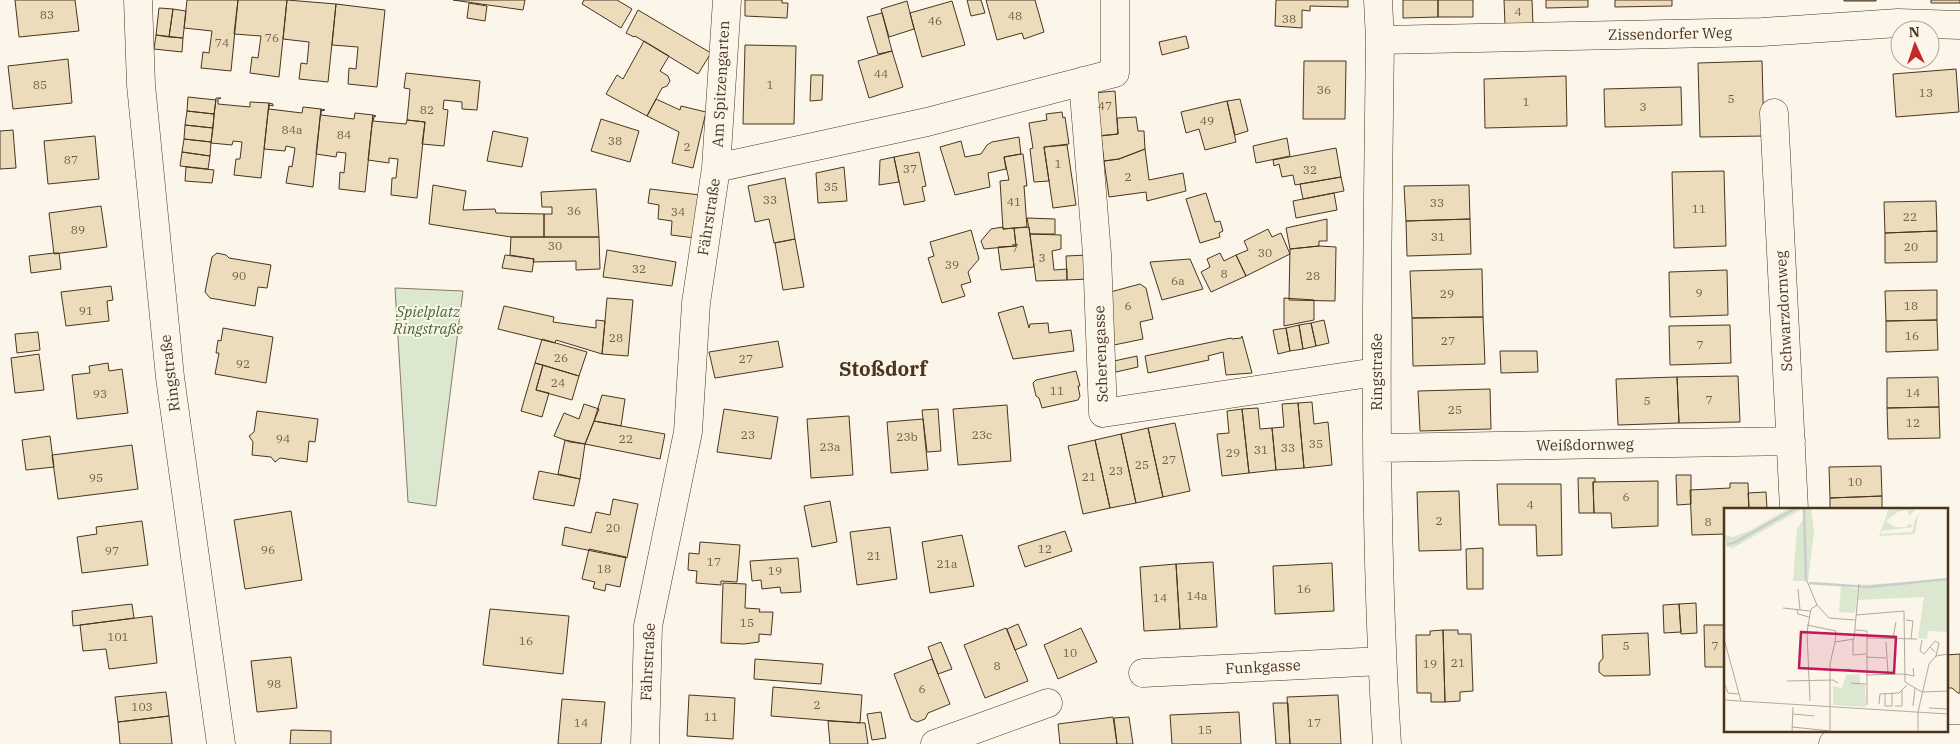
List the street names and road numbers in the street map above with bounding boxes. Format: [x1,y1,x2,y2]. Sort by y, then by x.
street label: Am Spitzengarten [708,20,733,148]
street label: Zissendorfer Weg [1608,23,1732,44]
street label: Fährstraße [693,177,724,257]
street label: Schwarzdornweg [1771,250,1796,372]
street label: Scherengasse [1089,305,1112,403]
street label: Ringstraße [155,333,184,413]
street label: Ringstraße [1367,333,1386,411]
street label: Weißdornweg [1536,434,1634,455]
street label: Fährstraße [636,623,659,701]
street label: Funkgasse [1225,655,1301,678]

